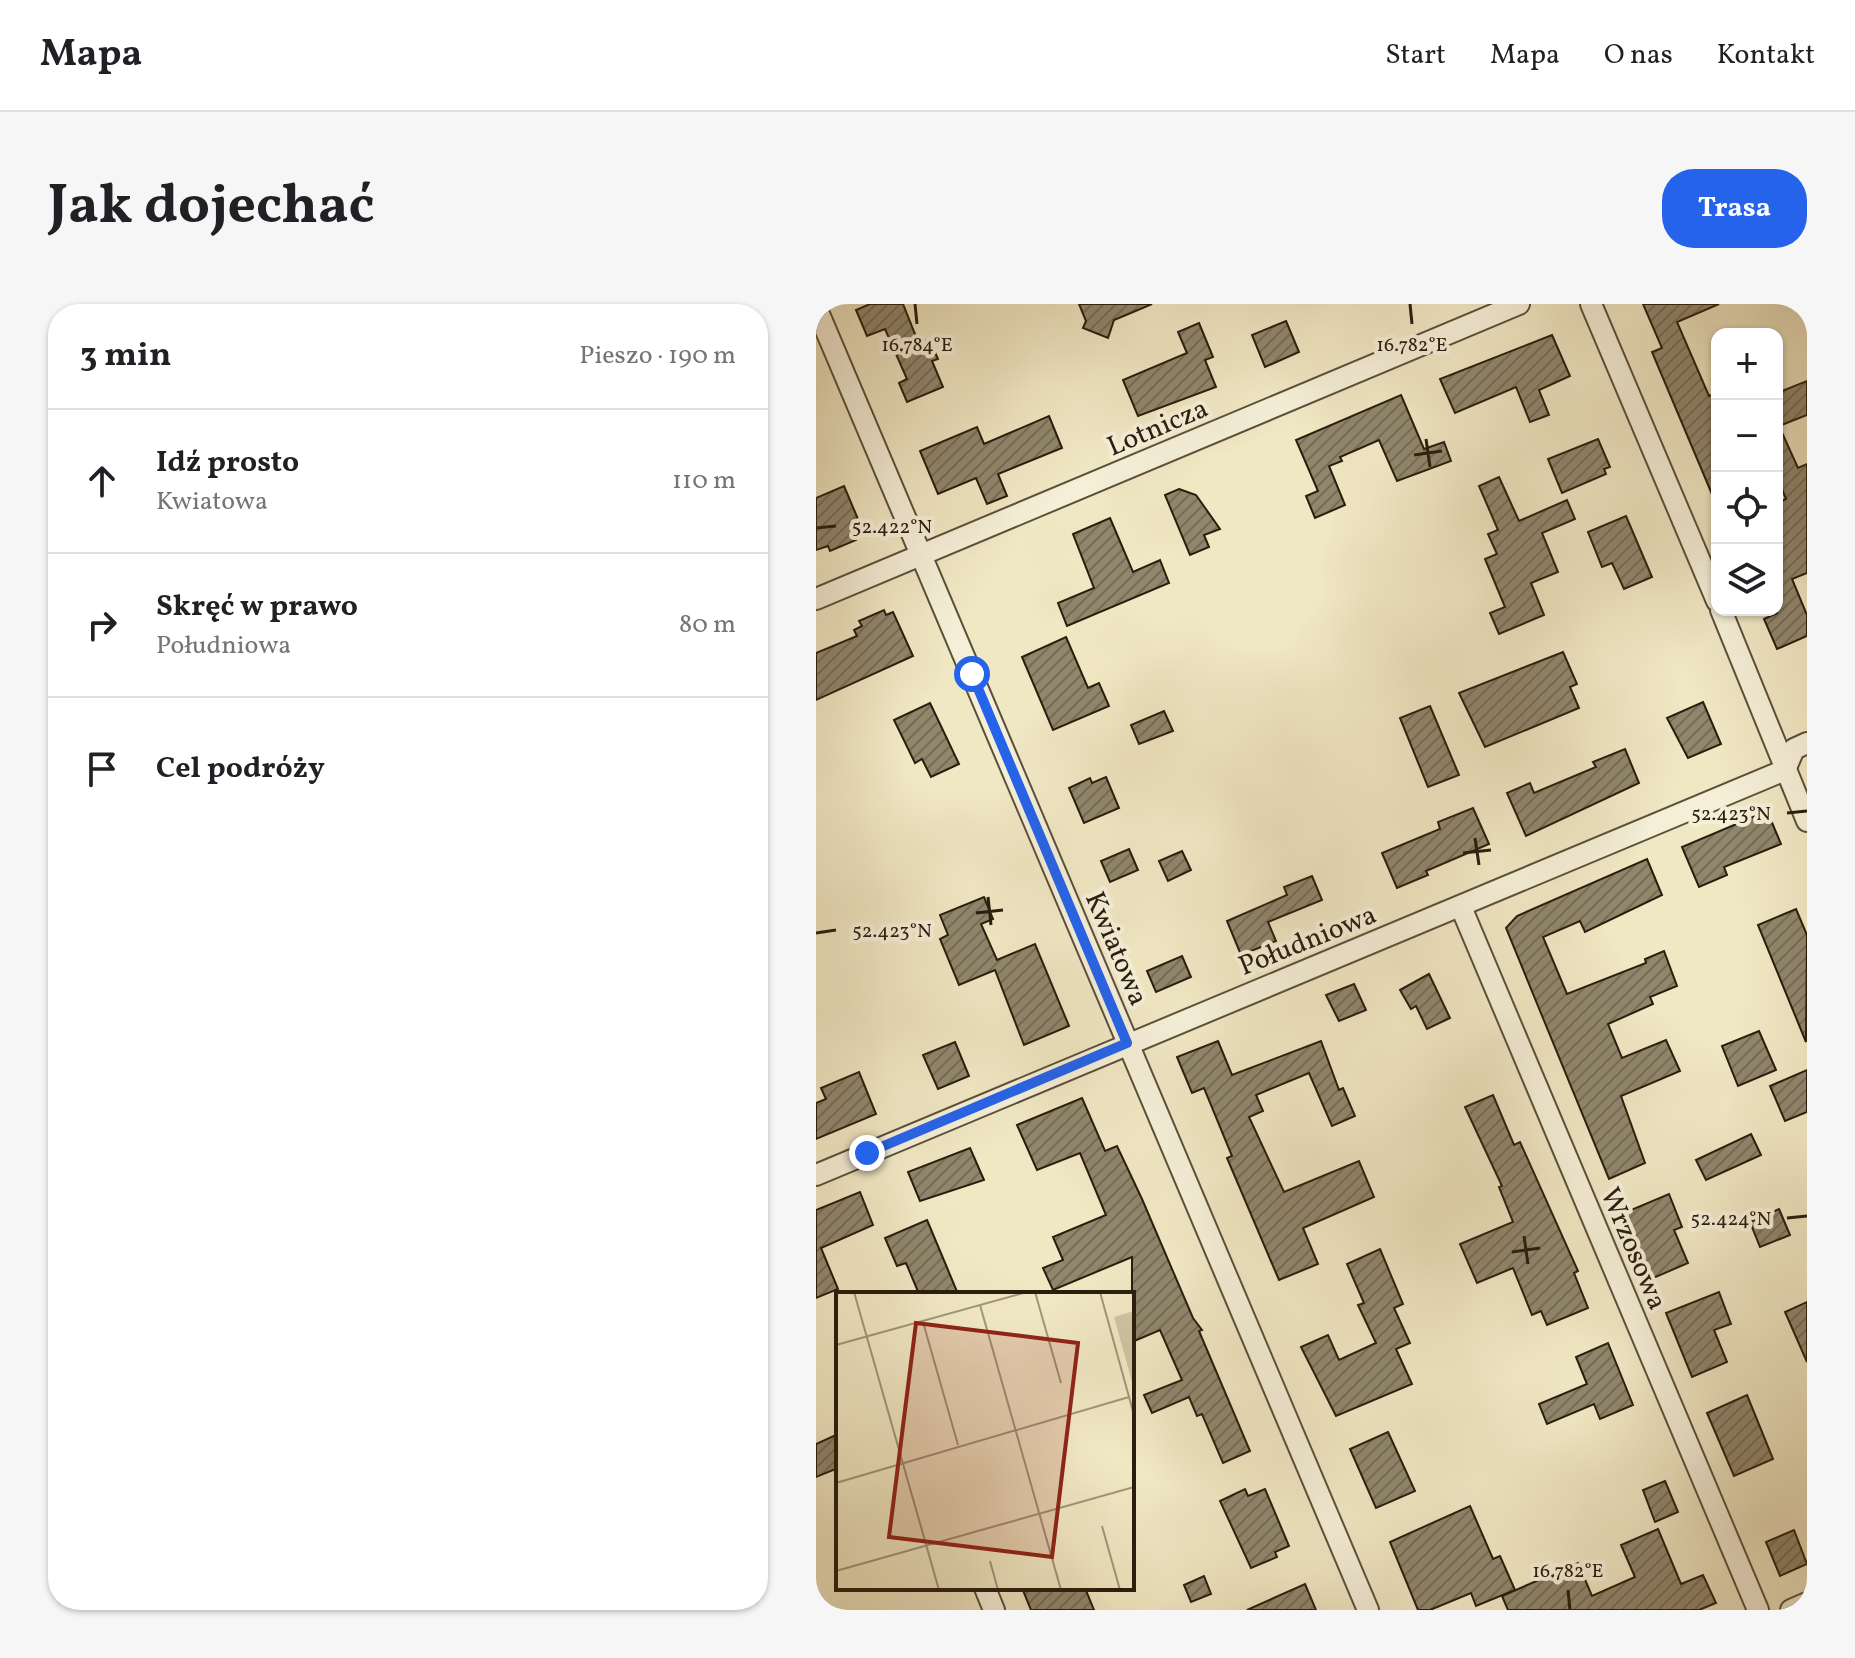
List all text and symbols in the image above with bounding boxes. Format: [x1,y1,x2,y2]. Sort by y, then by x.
text: Mapa [40,29,142,82]
text: Start [1385,36,1446,75]
text: Mapa [1490,36,1560,75]
text: O nas [1604,36,1673,75]
text: Kontakt [1717,36,1815,75]
text: Jak dojechać [48,169,375,247]
button: Trasa [1662,169,1807,248]
map controls [1711,328,1783,616]
button: + [1711,328,1783,400]
text: 16.784°E [881,332,953,360]
text: 16.782°E [1376,332,1448,360]
text: 3 min [80,333,171,380]
text: Pieszo · 190 m [579,338,736,374]
street label: Lotnicza [1102,390,1214,467]
button: − [1711,400,1783,472]
text: Idź prosto [156,442,299,484]
icon: ahead [80,459,124,503]
text: 110 m [672,463,736,499]
button: locate [1711,472,1783,544]
text: Kwiatowa [156,484,268,520]
text: 52.422°N [852,514,932,542]
button: layers [1711,544,1783,616]
text: Skręć w prawo [156,586,358,628]
icon: right [80,603,124,647]
text: 80 m [679,607,736,643]
text: Południowa [156,628,291,664]
route start [954,656,990,692]
icon: arrive [80,747,124,791]
text: Cel podróży [156,748,325,790]
text: 52.423°N [1691,801,1771,829]
street label: Kwiatowa [1074,886,1157,1012]
street label: Południowa [1233,896,1383,987]
text: 52.423°N [852,918,932,946]
route end [849,1135,885,1171]
street label: Wrzosowa [1589,1182,1676,1316]
text: 52.424°N [1691,1206,1772,1234]
inset map [836,1292,1134,1590]
text: 16.782°E [1532,1558,1604,1586]

